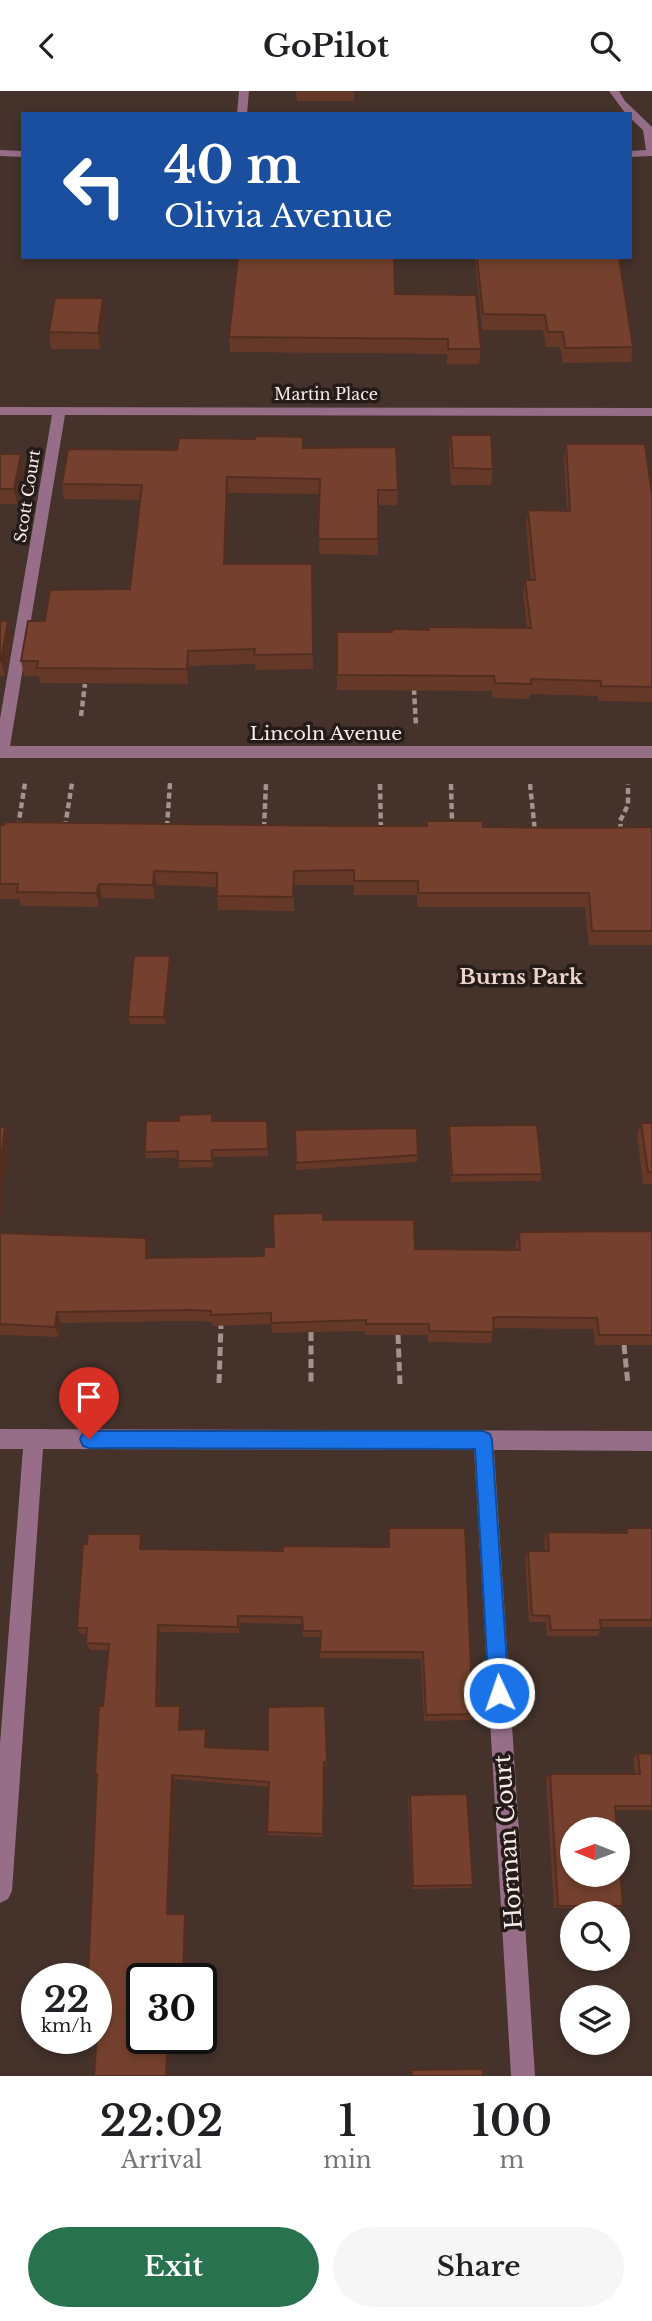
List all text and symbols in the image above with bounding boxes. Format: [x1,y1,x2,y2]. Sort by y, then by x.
text: GoPilot [263,26,389,66]
icon: back [28,27,66,65]
icon: search [586,27,624,65]
text: 40 m [164,135,301,196]
icon: left [49,140,140,231]
text: Olivia Avenue [164,196,393,236]
street label: Martin Place [274,384,378,404]
street label: Scott Court [10,448,44,544]
street label: Lincoln Avenue [250,722,402,745]
district label: Burns Park [459,964,584,990]
pin [59,1367,119,1439]
icon: arrive [70,1378,108,1416]
position arrow [462,1656,536,1730]
street label: Horman Court [488,1753,528,1930]
north arrow [560,1817,630,1887]
map controls [560,1817,630,2055]
button: search [560,1901,630,1971]
speed limit sign: 30 [126,1963,217,2054]
text: 22 [44,1978,89,2021]
button: layers [560,1985,630,2055]
text: km/h [41,2015,92,2037]
text: 22:02 [100,2095,224,2147]
text: 1 [338,2095,357,2147]
text: 100 [471,2095,552,2147]
text: Arrival [121,2146,202,2174]
text: min [323,2146,372,2174]
text: m [499,2146,524,2174]
button: Exit [28,2227,319,2307]
button: Share [333,2227,624,2307]

